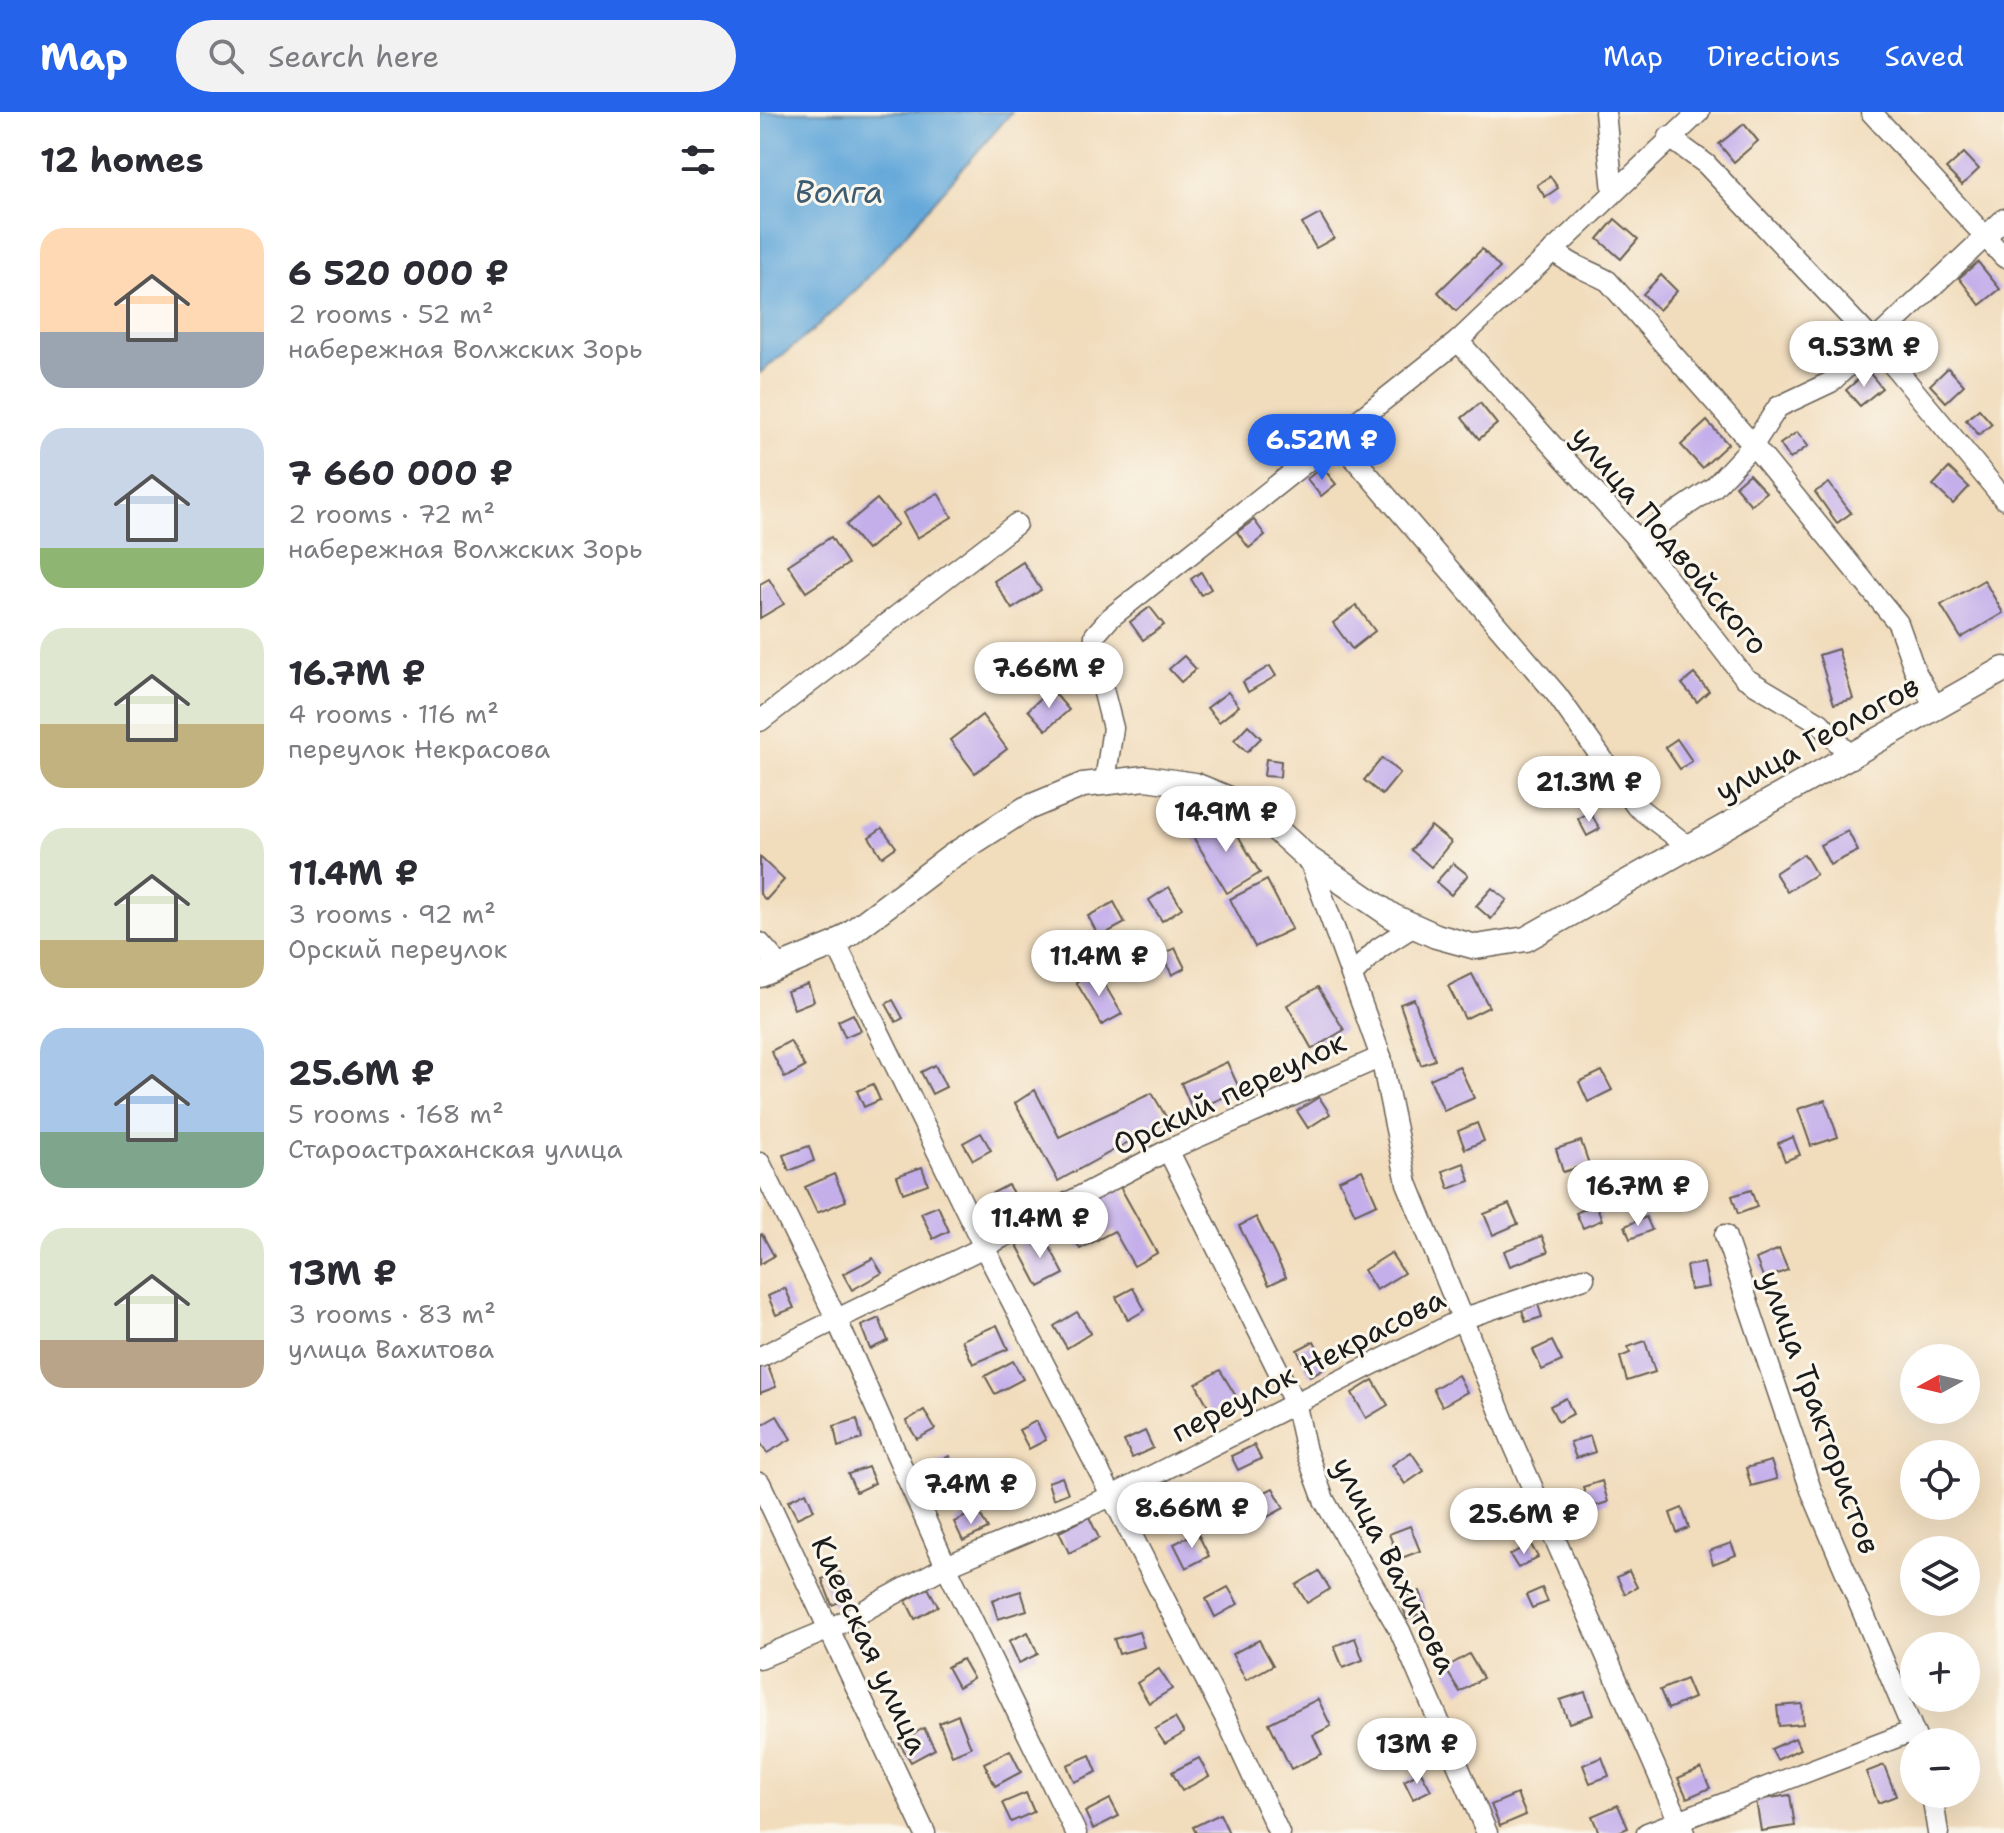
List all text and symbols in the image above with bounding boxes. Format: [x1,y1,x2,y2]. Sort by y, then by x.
search box [176,20,736,92]
text: Map [40,31,128,82]
icon: search [204,34,248,78]
text: Search here [268,36,439,77]
text: Map [1603,37,1663,75]
text: Directions [1707,37,1841,75]
text: Saved [1885,37,1964,75]
text: 12 homes [40,137,204,183]
icon: filters [676,138,720,182]
water label: Волга [795,170,883,213]
text: 6 520 000 ₽ [288,250,509,296]
icon: home [104,260,200,356]
text: 2 rooms · 52 m² [288,296,494,331]
pin: 9.53M ₽ [1790,321,1938,389]
text: 9.53M ₽ [1807,329,1921,364]
text: набережная Волжских Зорь [288,331,642,366]
pin: 6.52M ₽ [1248,414,1396,482]
street label: улица Подвойского [1562,417,1778,663]
text: 6.52M ₽ [1266,422,1378,457]
text: 7 660 000 ₽ [288,450,513,496]
icon: home [104,460,200,556]
text: 2 rooms · 72 m² [288,496,495,531]
text: набережная Волжских Зорь [288,531,642,566]
pin: 7.66M ₽ [975,642,1123,710]
text: 16.7M ₽ [288,650,426,696]
text: 7.66M ₽ [992,650,1106,685]
icon: home [104,660,200,756]
street label: улица Геологов [1708,665,1926,811]
text: 4 rooms · 116 m² [288,696,499,731]
text: переулок Некрасова [288,731,550,766]
pin: 21.3M ₽ [1515,756,1663,824]
text: 21.3M ₽ [1536,764,1642,799]
pin: 14.9M ₽ [1152,786,1300,854]
text: 14.9M ₽ [1174,794,1278,829]
text: 11.4M ₽ [288,850,418,896]
icon: home [104,860,200,956]
text: 3 rooms · 92 m² [288,896,496,931]
pin: 11.4M ₽ [1025,930,1173,998]
text: Орский переулок [288,931,507,966]
text: 11.4M ₽ [1049,938,1149,973]
street label: Орский переулок [1106,1021,1352,1165]
text: 25.6M ₽ [288,1050,435,1096]
icon: home [104,1060,200,1156]
text: 5 rooms · 168 m² [288,1096,504,1131]
text: Староастраханская улица [288,1131,623,1166]
pin: 16.7M ₽ [1564,1160,1712,1228]
text: 16.7M ₽ [1585,1168,1691,1203]
pin: 11.4M ₽ [966,1192,1114,1260]
text: 11.4M ₽ [990,1200,1090,1235]
text: 13M ₽ [288,1250,397,1296]
icon: home [104,1260,200,1356]
street label: улица Трактористов [1750,1264,1890,1560]
street label: переулок Некрасова [1164,1278,1452,1452]
text: 3 rooms · 83 m² [288,1296,496,1331]
text: улица Вахитова [288,1331,494,1366]
north arrow [1900,1344,1980,1424]
map controls [1900,1344,1980,1808]
button: locate [1900,1440,1980,1520]
street label: улица Вахитова [1323,1450,1467,1681]
pin: 7.4M ₽ [906,1458,1036,1526]
text: 7.4M ₽ [924,1466,1018,1501]
pin: 8.66M ₽ [1118,1482,1266,1550]
pin: 25.6M ₽ [1450,1488,1598,1556]
text: 8.66M ₽ [1135,1490,1249,1525]
text: 25.6M ₽ [1468,1496,1580,1531]
street label: Киевская улица [801,1529,939,1761]
button: layers [1900,1536,1980,1616]
button: + [1900,1632,1980,1712]
pin: 13M ₽ [1361,1718,1473,1786]
text: 13M ₽ [1375,1726,1459,1761]
button: − [1900,1728,1980,1808]

